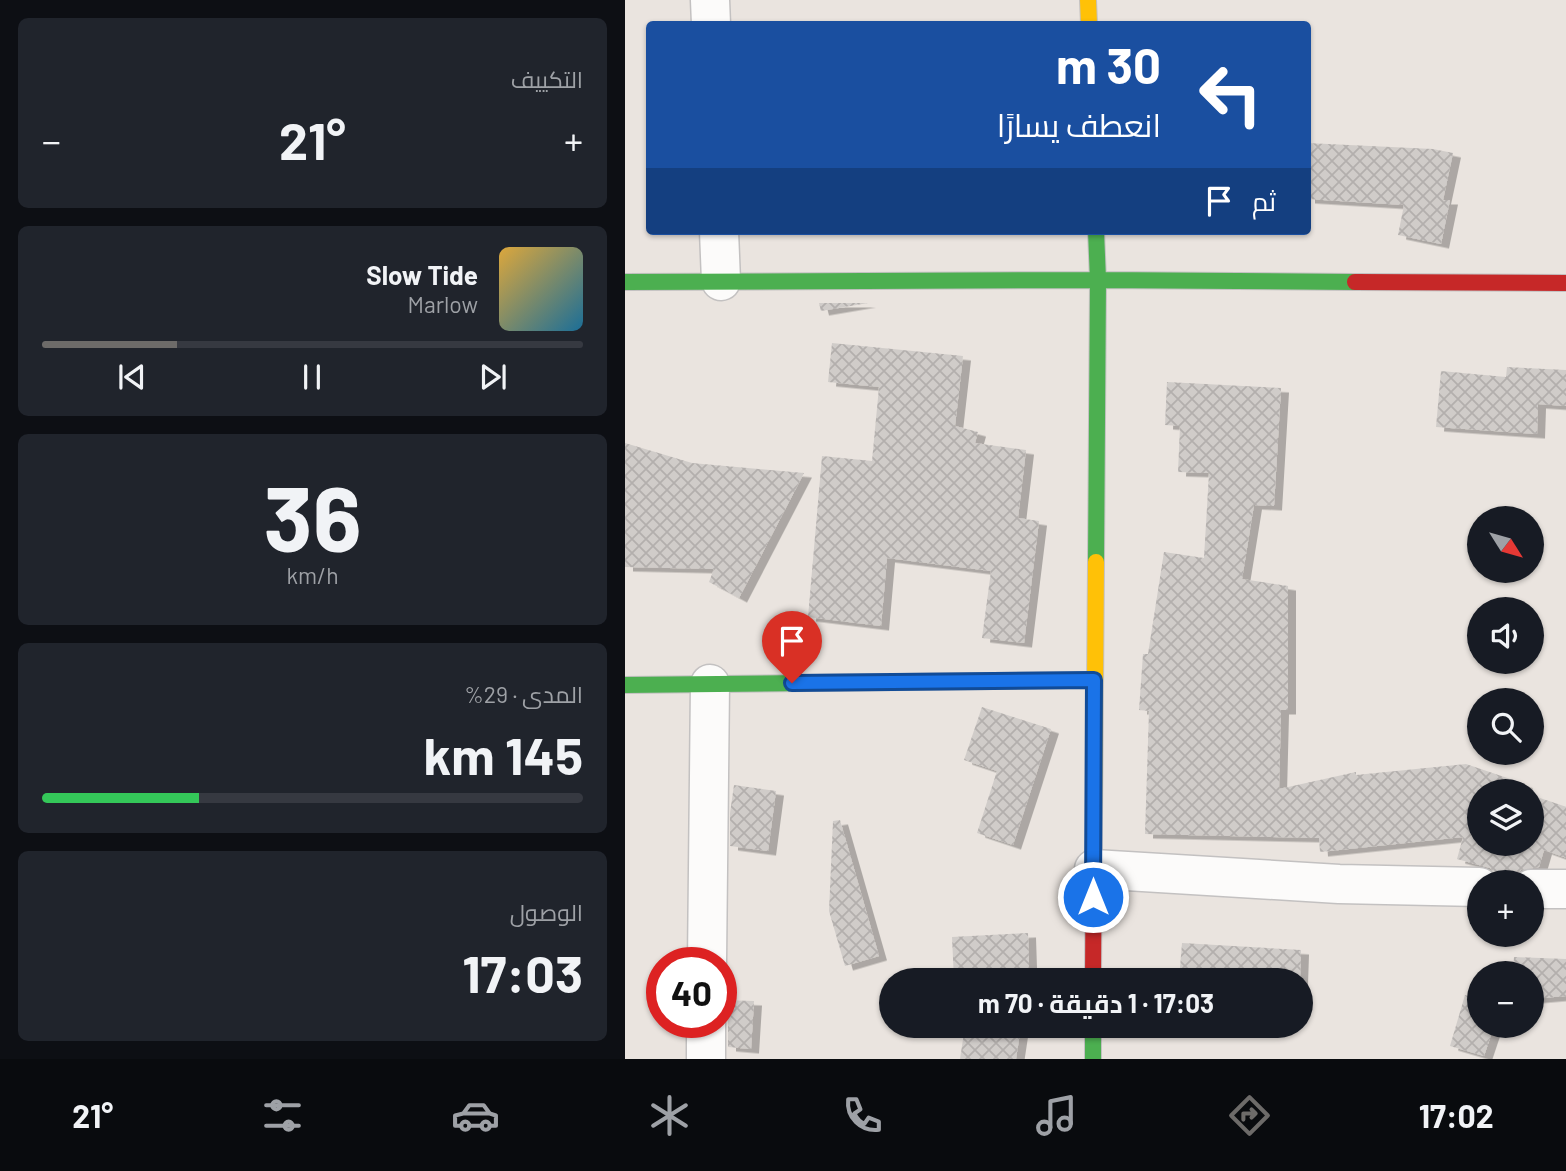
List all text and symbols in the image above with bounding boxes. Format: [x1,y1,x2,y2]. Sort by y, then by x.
text: 30 m [1056,35,1161,94]
icon: left [1185,49,1276,140]
text: التكييف [511,65,583,93]
text: انعطف يسارًا [997,105,1161,143]
text: 21° [279,108,346,170]
text: − [42,117,61,163]
text: + [564,117,583,163]
icon: arrive [1200,182,1238,220]
text: ثم [1252,185,1276,216]
text: Slow Tide [366,259,478,290]
text: Marlow [407,290,478,318]
icon: previous [113,358,151,396]
icon: pause [293,358,331,396]
icon: next [474,358,512,396]
text: 36 [264,461,362,570]
north arrow [1467,506,1544,583]
map controls [1467,506,1544,1038]
text: km/h [286,561,339,589]
button: sound [1467,597,1544,674]
pin [762,611,822,683]
icon: arrive [773,622,811,660]
text: المدى · 29% [464,680,583,708]
button: search [1467,688,1544,765]
text: 145 km [424,723,583,785]
button: layers [1467,779,1544,856]
position arrow [1056,860,1130,934]
button: + [1467,870,1544,947]
text: الوصول [510,898,583,926]
text: 17:03 [462,941,583,1003]
speed limit sign: 40 [646,947,737,1038]
button: − [1467,961,1544,1038]
text: 17:03 · 1 دقيقة · 70 m [978,987,1214,1018]
icon: filters [258,1091,307,1140]
icon: car [451,1091,500,1140]
icon: climate [645,1091,694,1140]
icon: phone [838,1091,887,1140]
icon: music [1032,1091,1081,1140]
icon: directions [1225,1091,1274,1140]
text: 21° [72,1096,113,1134]
text: 17:02 [1419,1096,1494,1134]

